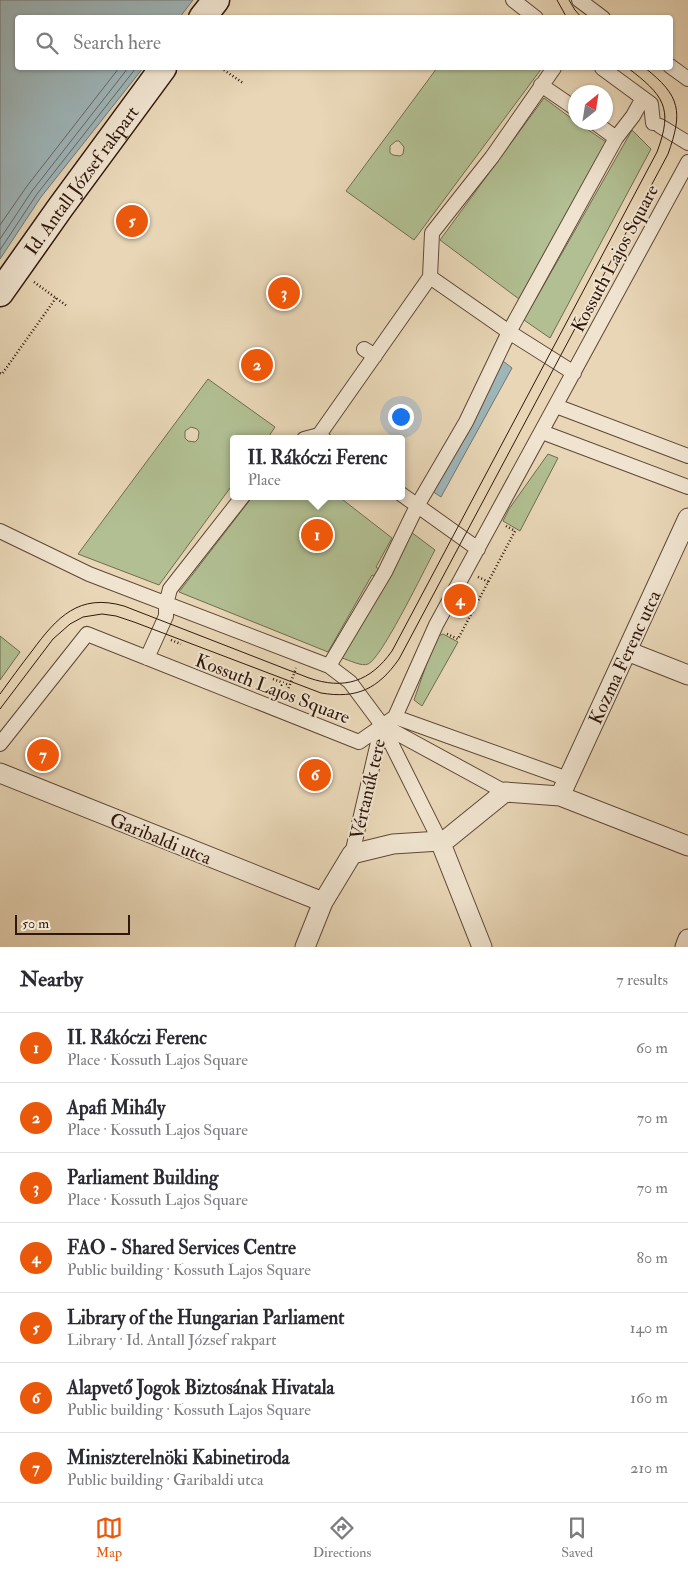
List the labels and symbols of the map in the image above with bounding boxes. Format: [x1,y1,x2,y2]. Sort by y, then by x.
north arrow [568,85,613,130]
street label: Id. Antall József rakpart [20,101,144,260]
street label: Kossuth Lajos Square [566,180,664,336]
pin: 5 [116,202,148,240]
pin: 3 [268,274,300,312]
pin: 2 [241,346,273,384]
your location [388,404,414,430]
pin: 1 [301,516,333,554]
pin: 4 [444,581,476,619]
street label: Kozma Ferenc utca [583,586,666,728]
street label: Kossuth Lajos Square [192,648,353,729]
pin: 7 [27,736,59,774]
street label: Vértanúk tere [345,737,391,842]
pin: 6 [299,756,331,794]
street label: Garibaldi utca [106,808,215,870]
scale bar [15,912,130,935]

